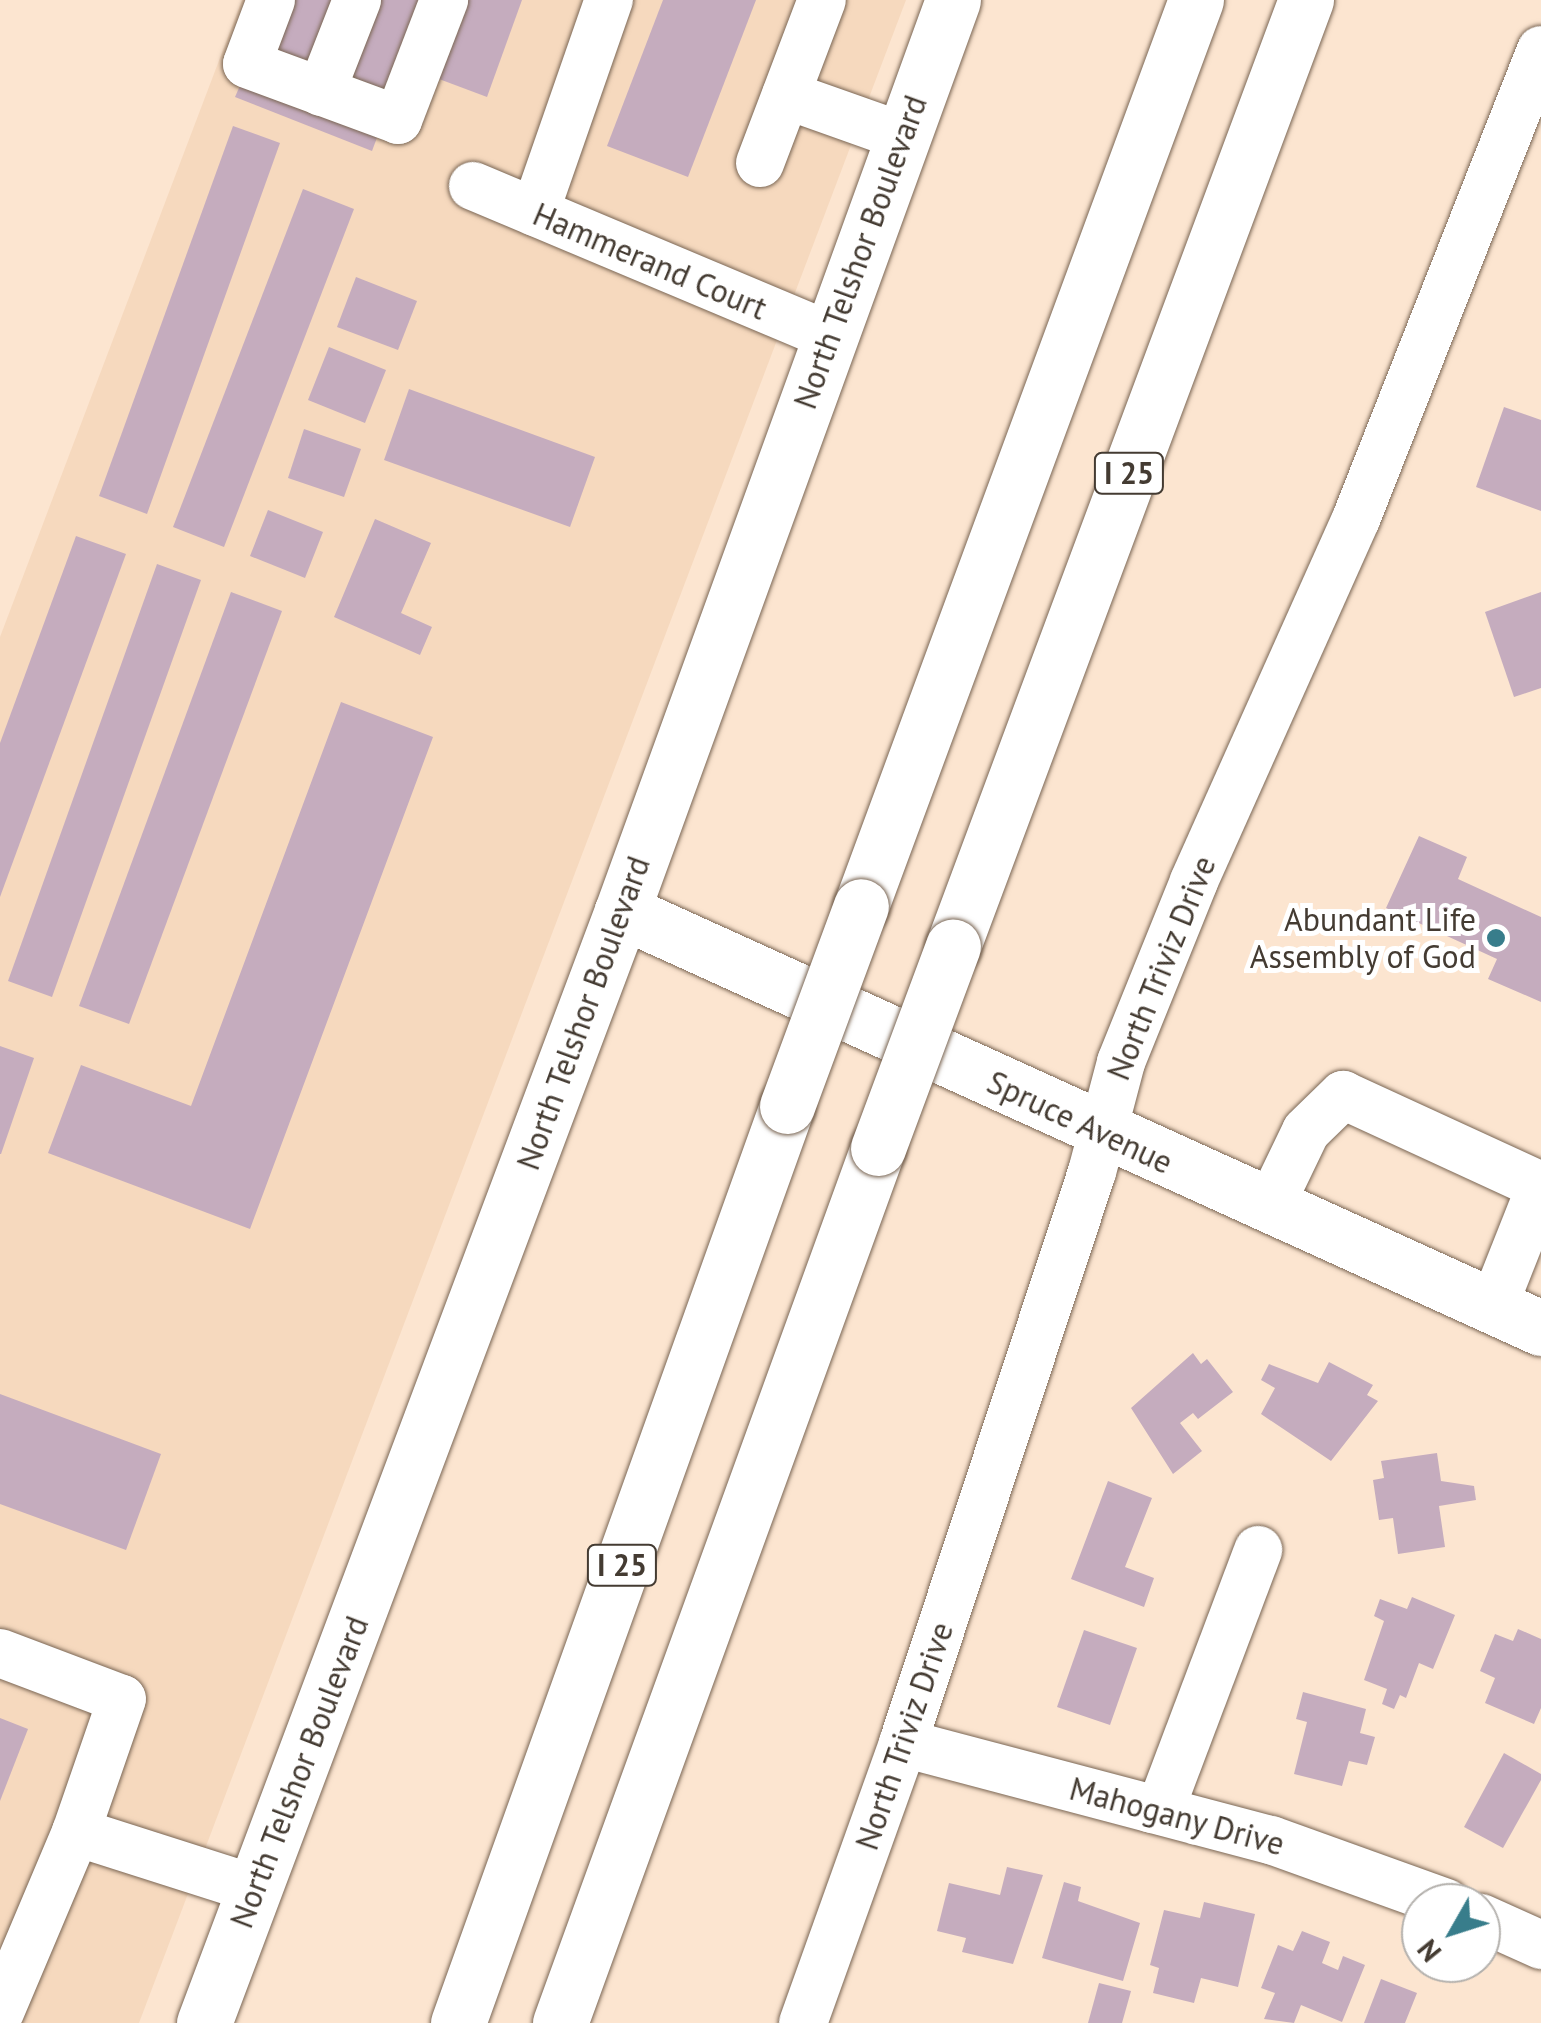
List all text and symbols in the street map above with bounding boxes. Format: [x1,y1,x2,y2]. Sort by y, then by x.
street label: North Telshor Boulevard [785,90,935,414]
street label: Hammerand Court [528,195,772,327]
road number: I 25 [1092,448,1166,498]
street label: North Triviz Drive [1098,850,1224,1086]
street label: North Telshor Boulevard [508,851,658,1175]
place label: Abundant Life Assembly of God [1249,901,1476,976]
marker: Abundant Life Assembly of God [1485,927,1507,949]
street label: Spruce Avenue [981,1062,1179,1182]
road number: I 25 [584,1540,660,1590]
street label: North Telshor Boulevard [222,1610,376,1934]
street label: North Triviz Drive [847,1616,961,1856]
street label: Mahogany Drive [1065,1769,1289,1863]
north arrow [1401,1883,1501,1983]
text: N [1409,1932,1449,1970]

